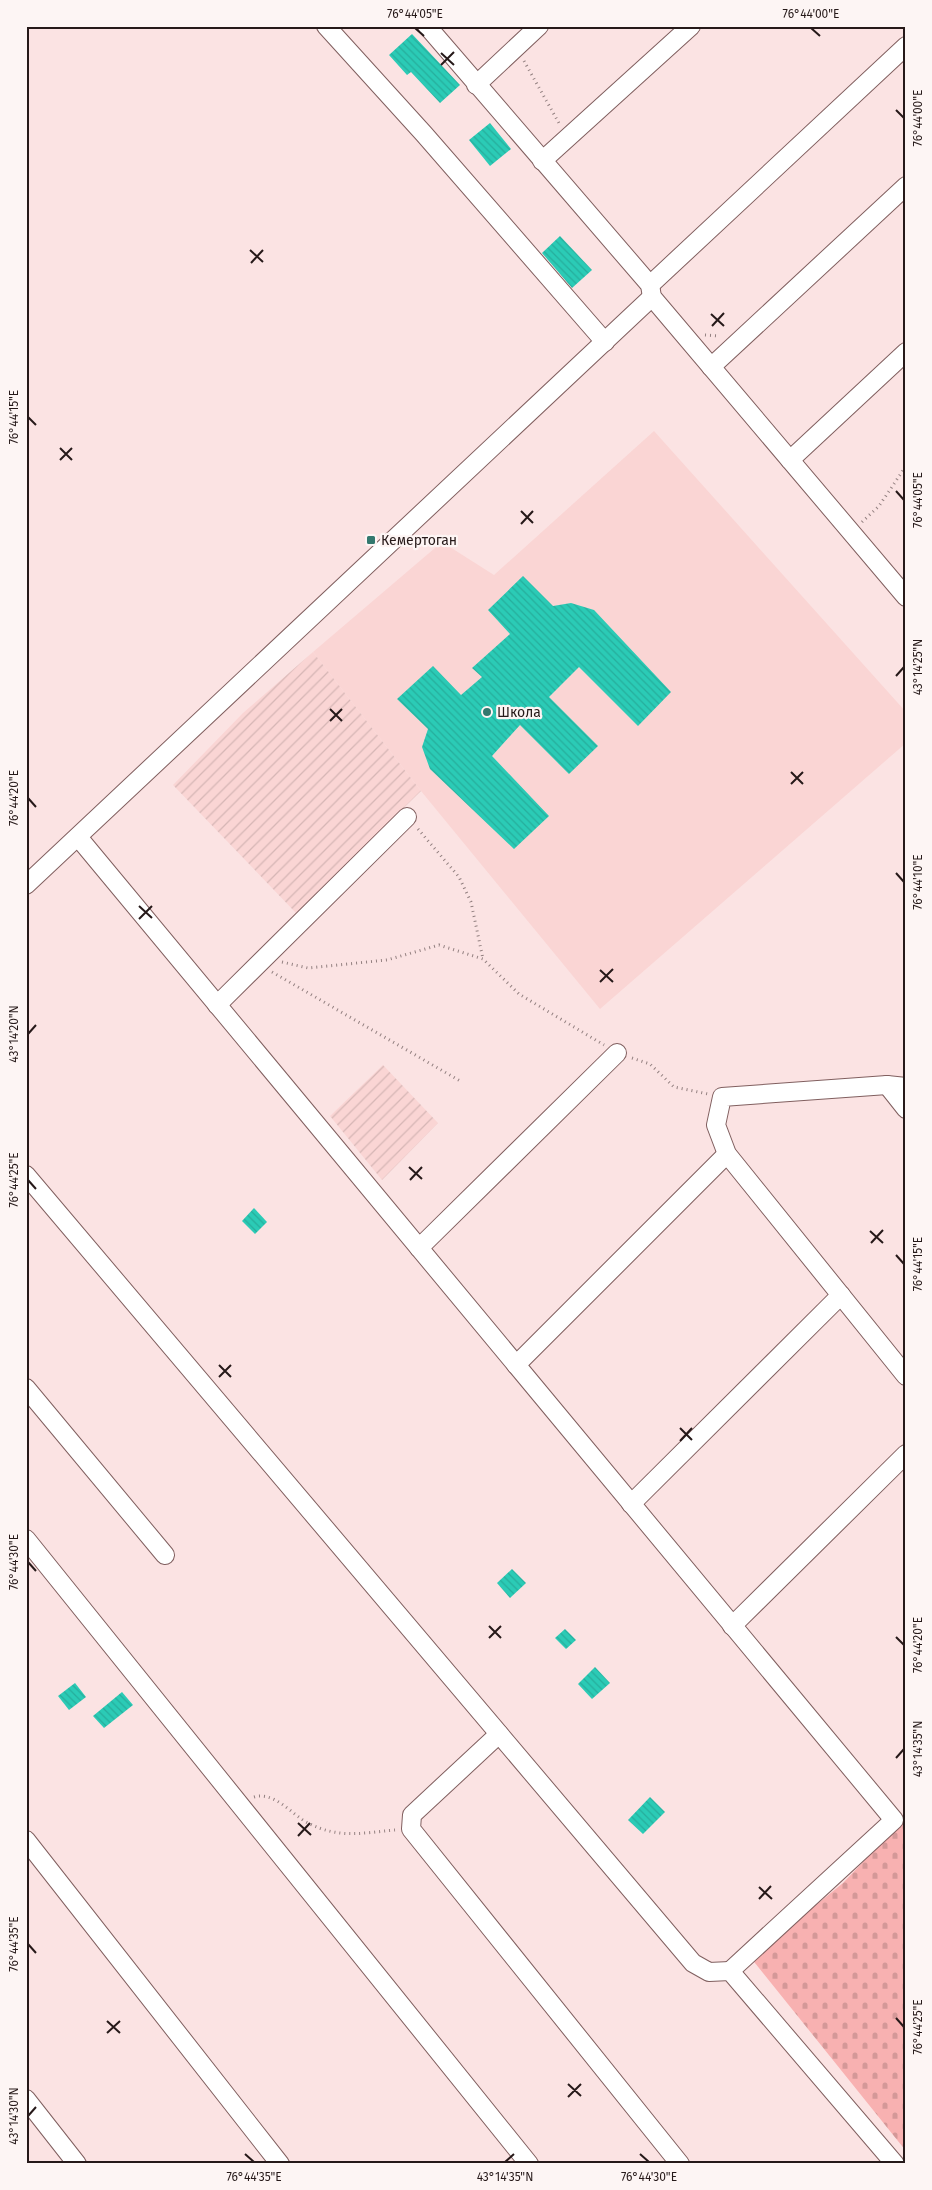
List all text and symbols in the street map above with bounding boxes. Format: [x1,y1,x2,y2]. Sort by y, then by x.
text: 76°44'05"E [387,7,443,21]
text: 76°44'00"E [783,7,839,21]
text: 76°44'00"E [911,90,925,146]
text: 76°44'15"E [7,390,21,444]
text: 76°44'05"E [911,472,925,528]
place label: Кемертоган [381,532,457,549]
marker: Кемертоган [365,534,377,546]
text: 43°14'25"N [911,639,925,695]
place label: Школа [497,704,541,721]
marker: Школа [481,706,493,718]
text: 76°44'20"E [7,770,21,826]
text: 76°44'10"E [911,854,925,910]
text: 43°14'20"N [7,1005,21,1063]
text: 76°44'25"E [7,1152,21,1208]
text: 76°44'15"E [911,1237,925,1291]
text: 76°44'30"E [7,1534,21,1590]
text: 76°44'20"E [911,1617,925,1673]
text: 43°14'35"N [911,1721,925,1777]
text: 76°44'35"E [7,1916,21,1972]
text: 76°44'25"E [911,1999,925,2055]
text: 43°14'30"N [7,2087,21,2145]
text: 76°44'35"E [226,2170,282,2184]
text: 43°14'35"N [477,2170,533,2184]
text: 76°44'30"E [621,2170,677,2184]

